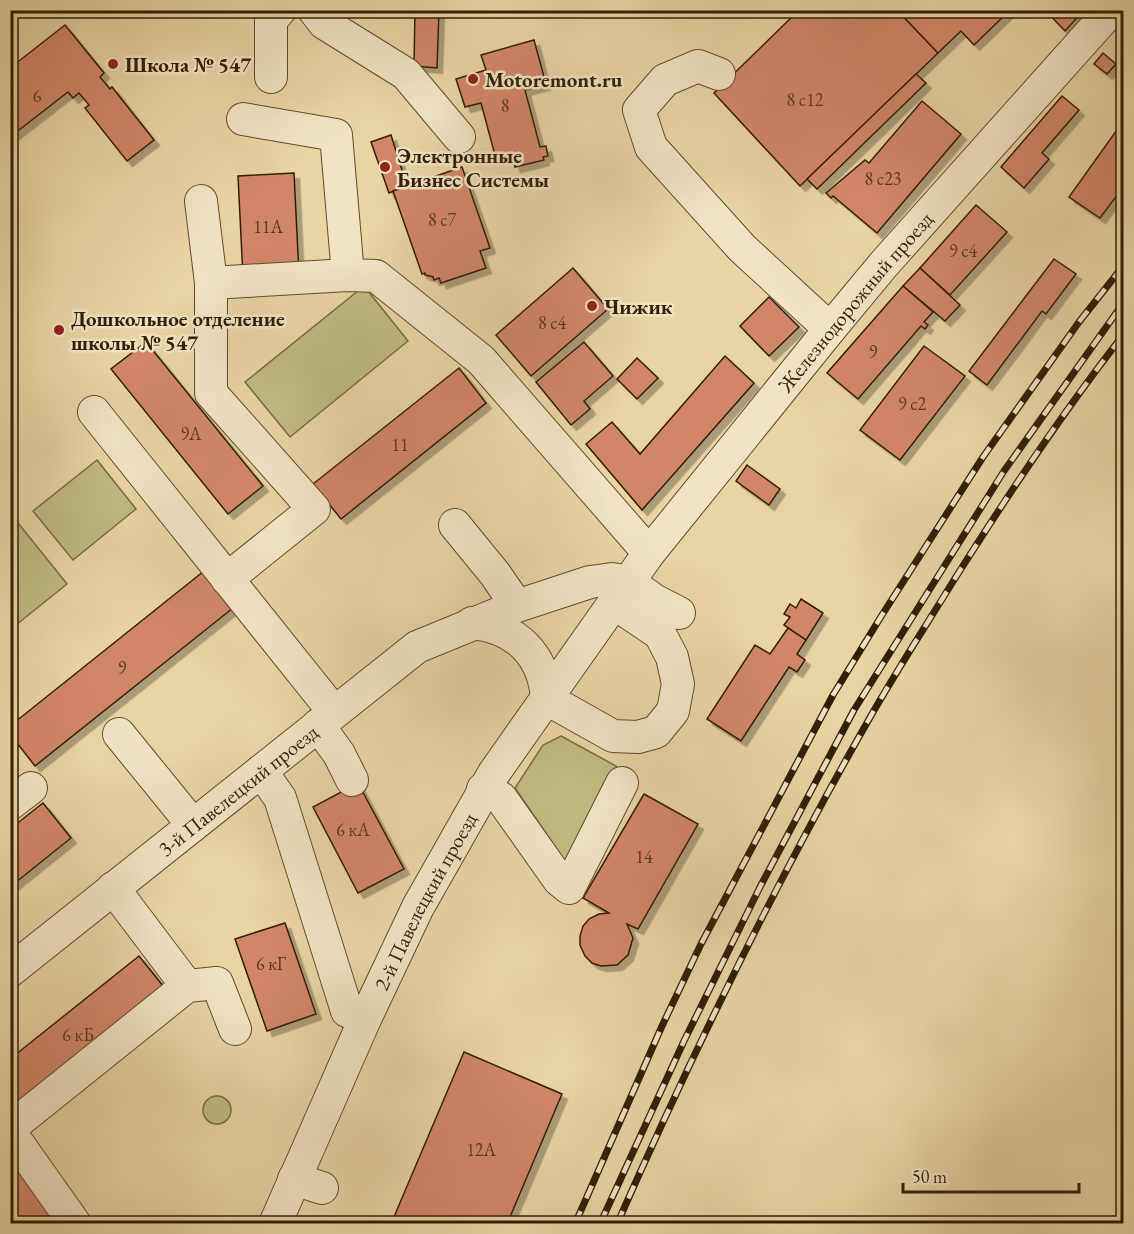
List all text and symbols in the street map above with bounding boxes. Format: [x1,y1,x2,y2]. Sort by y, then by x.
place label: Школа № 547 [125,51,252,78]
marker: Школа № 547 [106,57,120,71]
place label: Motoremont.ru [485,66,623,93]
marker: Motoremont.ru [466,72,480,86]
house number: 6 [33,84,42,107]
house number: 8 с12 [787,88,824,111]
house number: 8 [501,94,509,117]
place label: Электронные Бизнес Системы [397,142,549,193]
marker: Электронные Бизнес Системы [378,160,392,174]
house number: 8 с23 [865,167,901,190]
street label: Железнодорожный проезд [771,205,939,398]
house number: 8 с7 [428,208,456,231]
house number: 11А [253,215,283,238]
house number: 9 с4 [949,239,977,262]
place label: Чижик [604,293,673,320]
marker: Чижик [585,299,599,313]
place label: Дошкольное отделение школы № 547 [71,305,285,356]
house number: 8 с4 [538,311,566,334]
marker: Дошкольное отделение школы № 547 [52,323,66,337]
house number: 9 [869,340,878,363]
house number: 9 с2 [898,392,926,415]
house number: 9А [180,422,202,445]
house number: 11 [391,433,409,456]
house number: 9 [118,656,127,679]
street label: 3-й Павелецкий проезд [152,718,323,862]
street label: 2-й Павелецкий проезд [367,807,483,994]
house number: 6 кА [336,818,370,841]
house number: 14 [635,845,653,868]
house number: 6 кГ [256,952,287,975]
house number: 6 кБ [62,1023,94,1046]
house number: 12А [466,1138,496,1161]
scale bar [903,1156,1078,1194]
text: 50 m [912,1165,947,1188]

